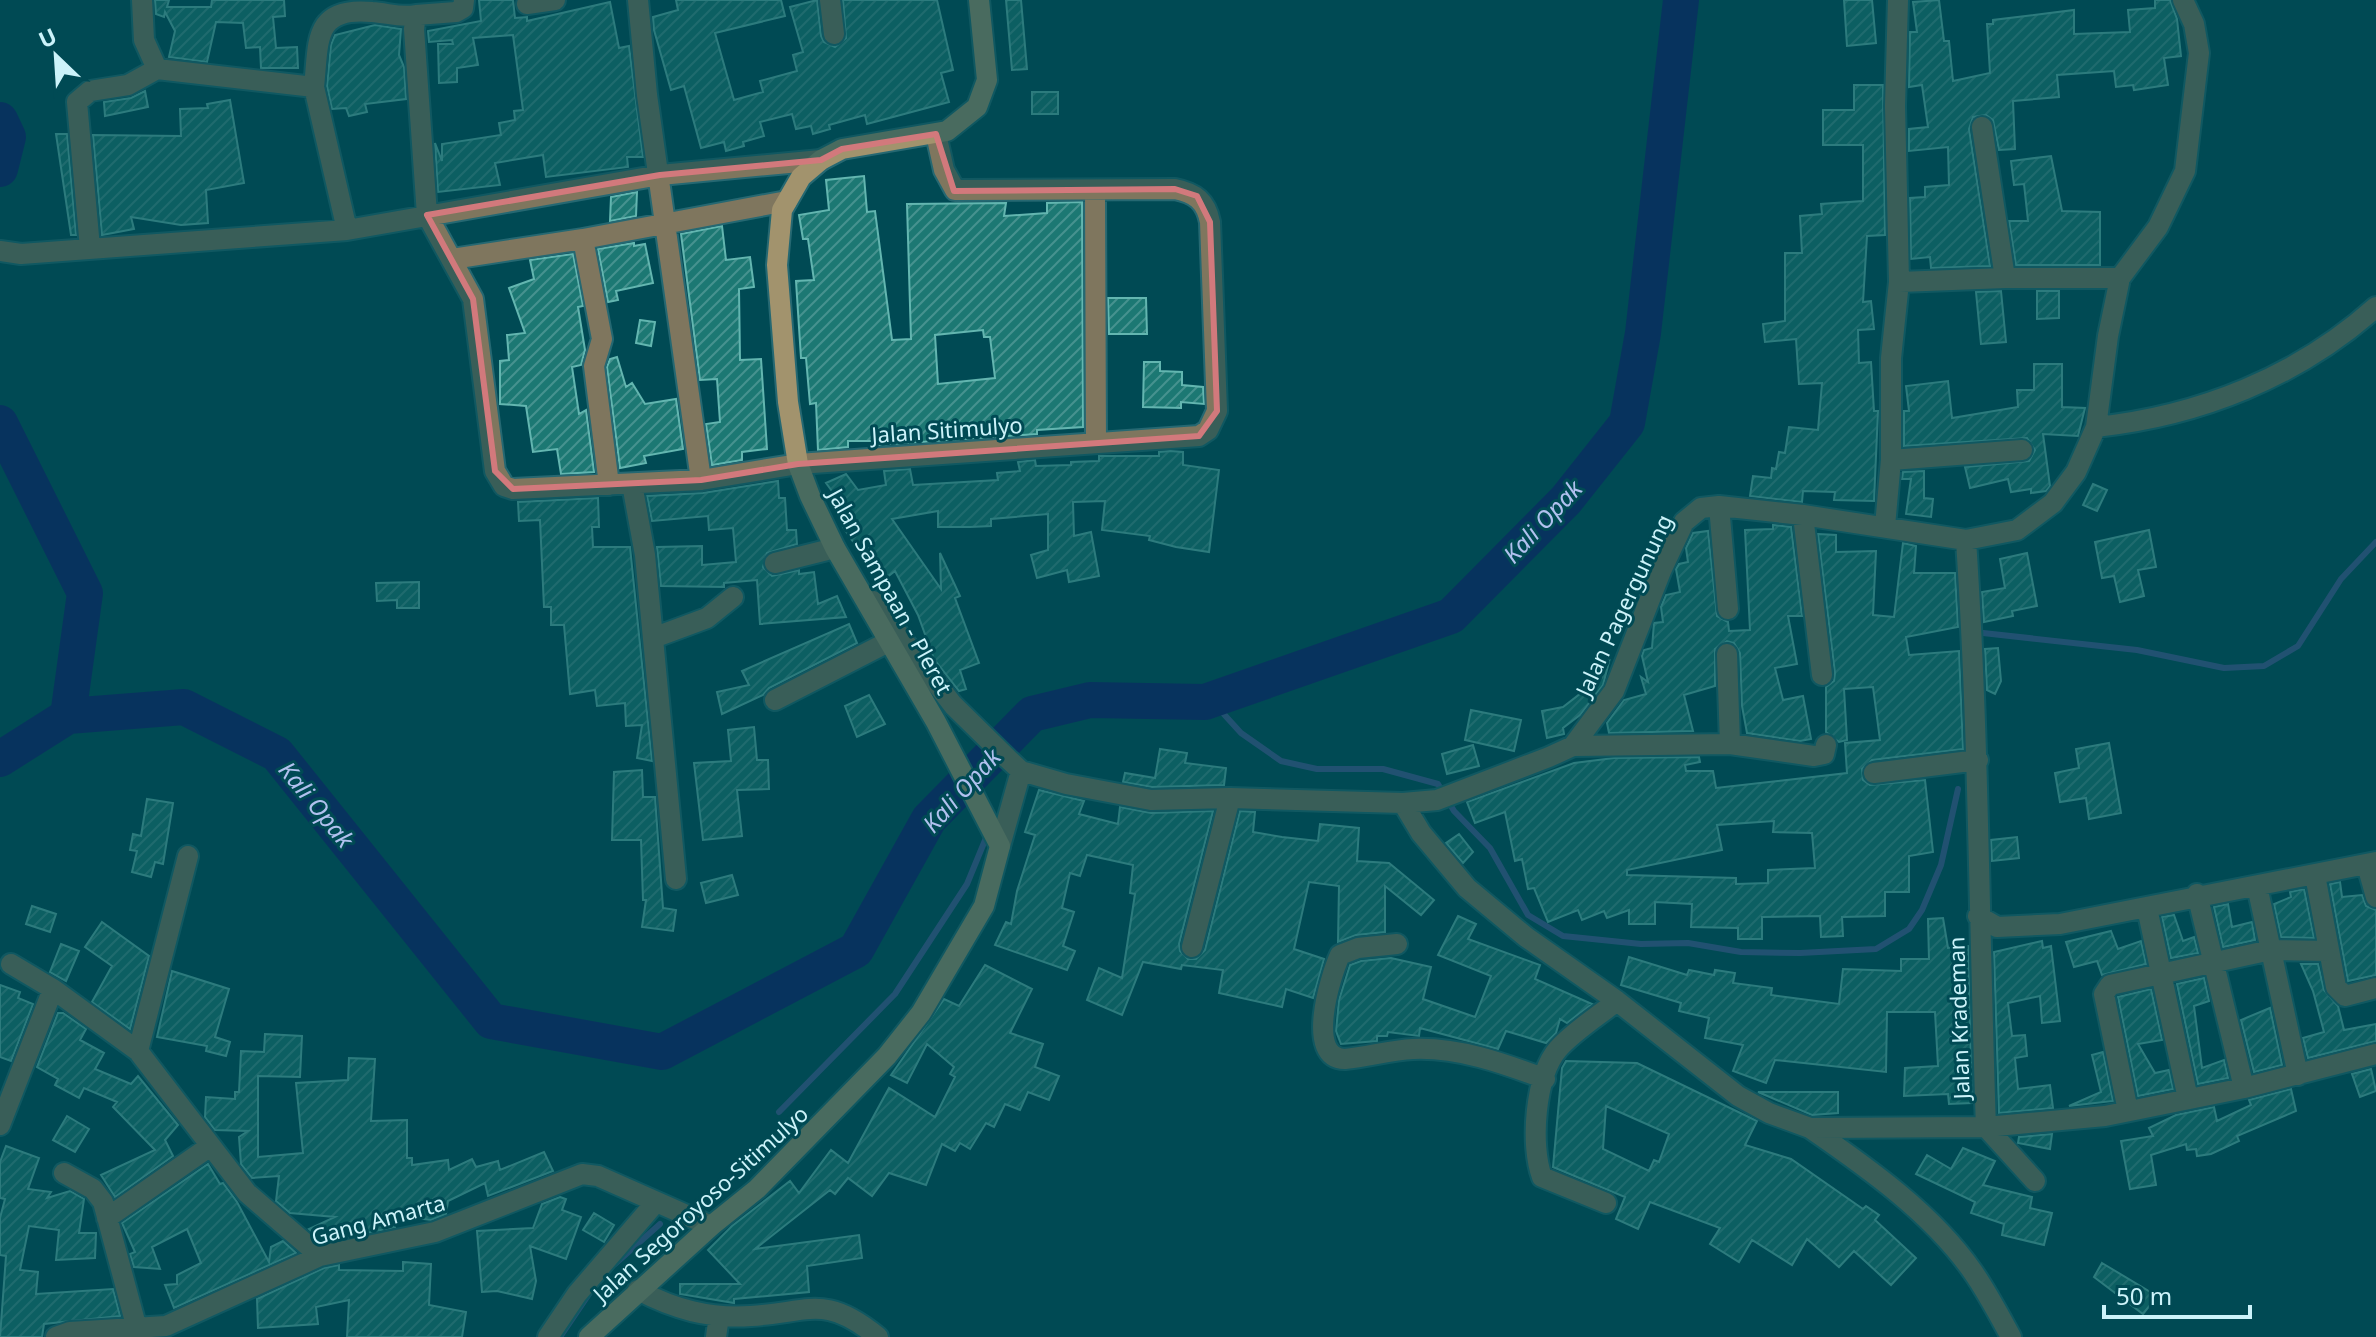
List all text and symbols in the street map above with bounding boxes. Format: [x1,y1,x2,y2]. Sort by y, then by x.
north arrow [16,16,96,96]
text: U [33,20,61,54]
street label: Jalan Sitimulyo [868,409,1024,449]
water label: Kali Opak [1495,471,1590,570]
street label: Jalan Sampaan - Pleret [821,481,960,700]
street label: Jalan Pagergunung [1567,509,1678,703]
water label: Kali Opak [914,740,1008,839]
water label: Kali Opak [272,754,363,855]
street label: Jalan Krademan [1940,936,1976,1102]
street label: Jalan Segoroyoso-Sitimulyo [585,1098,814,1309]
street label: Gang Amarta [308,1187,448,1251]
scale bar [2104,1269,2250,1319]
text: 50 m [2116,1279,2172,1312]

